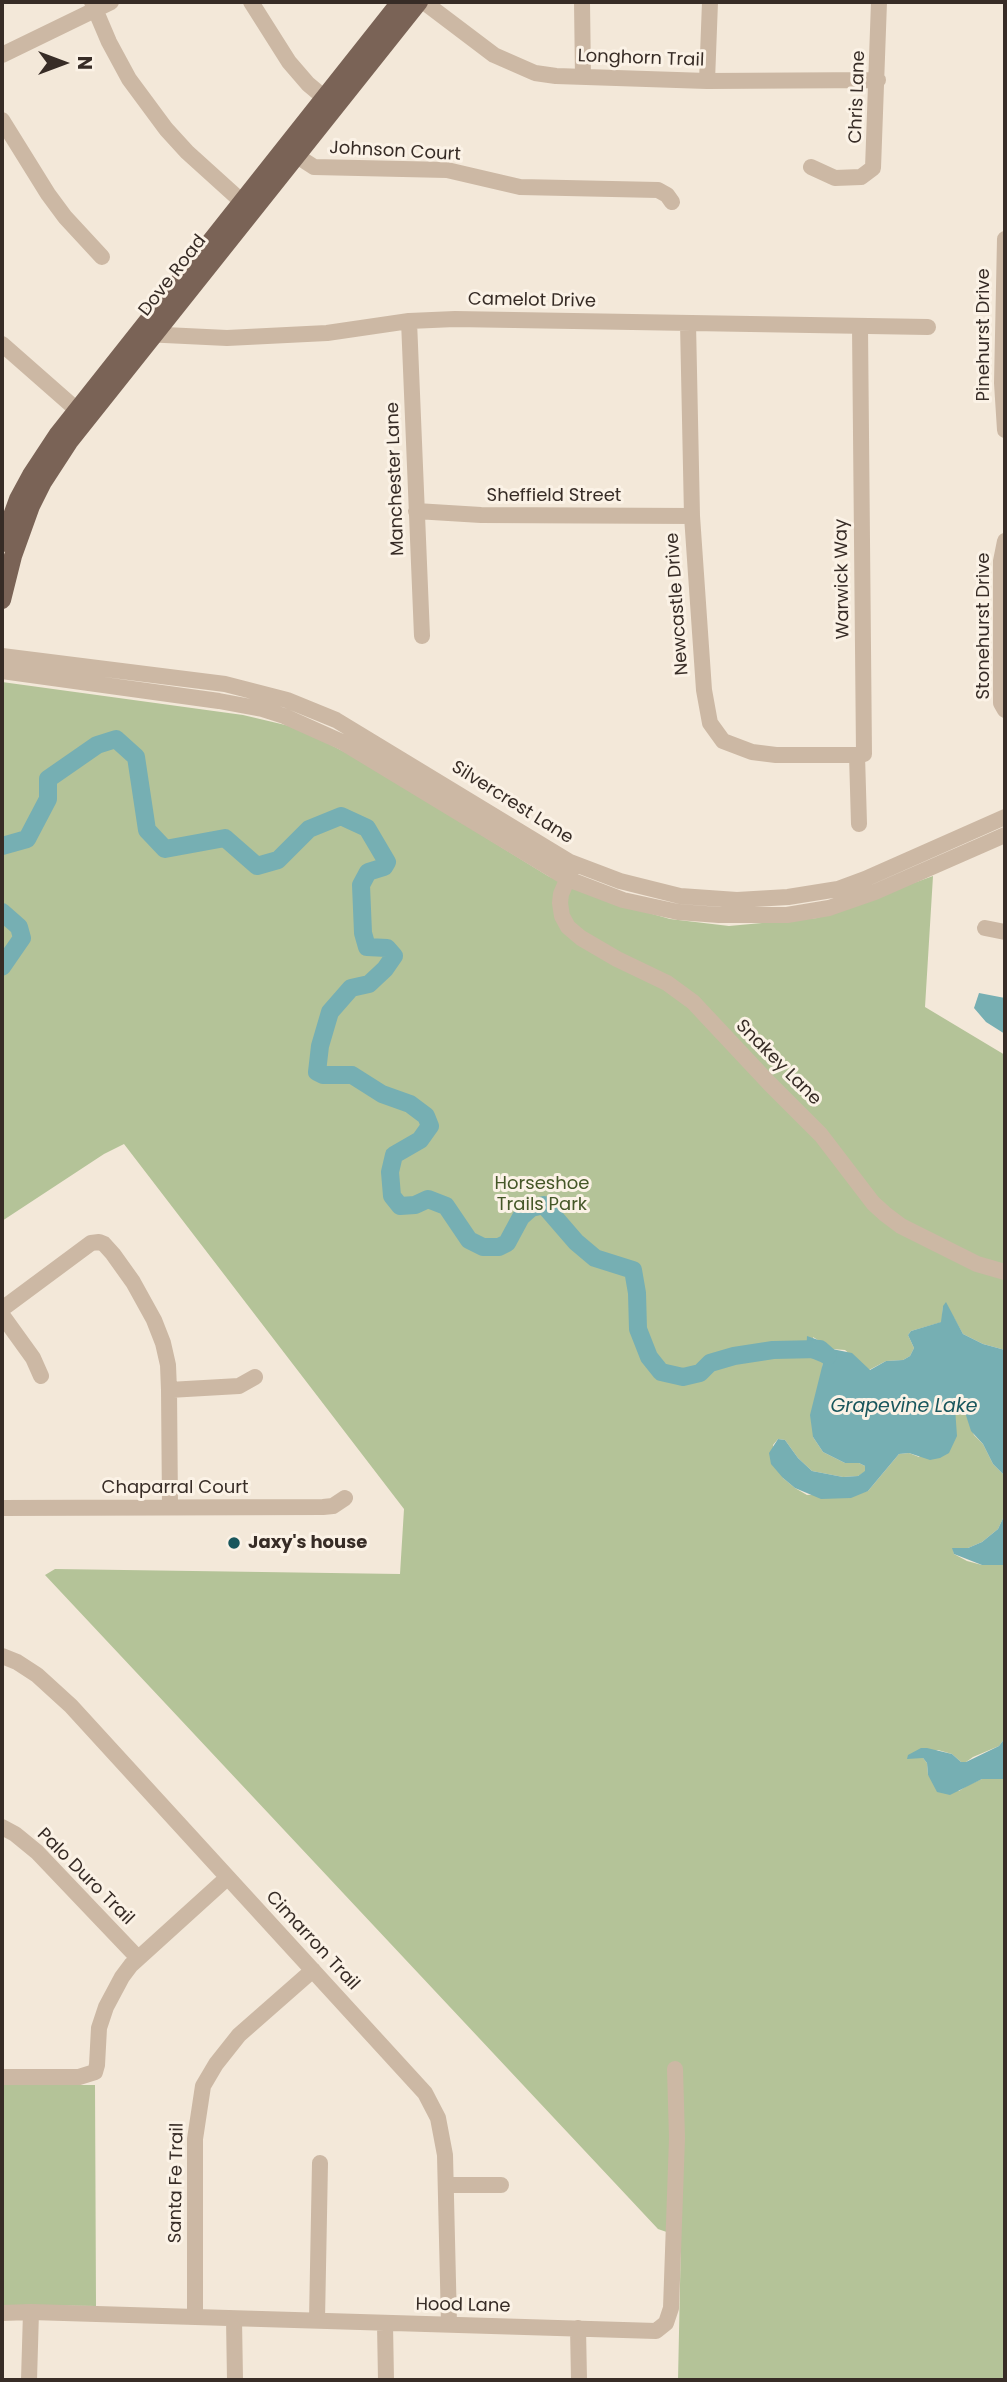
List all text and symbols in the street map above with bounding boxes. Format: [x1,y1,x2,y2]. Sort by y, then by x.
north arrow [28,28,98,98]
street label: Longhorn Trail [577,46,705,72]
street label: Chris Lane [846,50,870,144]
text: N [71,56,98,70]
street label: Johnson Court [329,138,461,166]
street label: Dove Road [135,231,211,321]
street label: Pinehurst Drive [973,268,995,402]
street label: Camelot Drive [468,289,596,313]
street label: Manchester Lane [383,402,409,556]
street label: Sheffield Street [487,485,621,507]
street label: Warwick Way [831,519,855,639]
street label: Newcastle Drive [662,532,694,676]
street label: Stonehurst Drive [973,553,995,699]
street label: Silvercrest Lane [447,757,577,849]
street label: Snakey Lane [731,1016,825,1110]
park label: Horseshoe Trails Park [495,1173,589,1216]
water label: Grapevine Lake [831,1396,977,1418]
street label: Chaparral Court [102,1477,248,1499]
place label: Jaxy's house [248,1532,367,1554]
marker: Jaxy's house [226,1535,242,1551]
street label: Palo Duro Trail [32,1824,138,1930]
street label: Cimarron Trail [261,1887,363,1995]
street label: Santa Fe Trail [165,2123,189,2243]
street label: Hood Lane [415,2294,511,2318]

